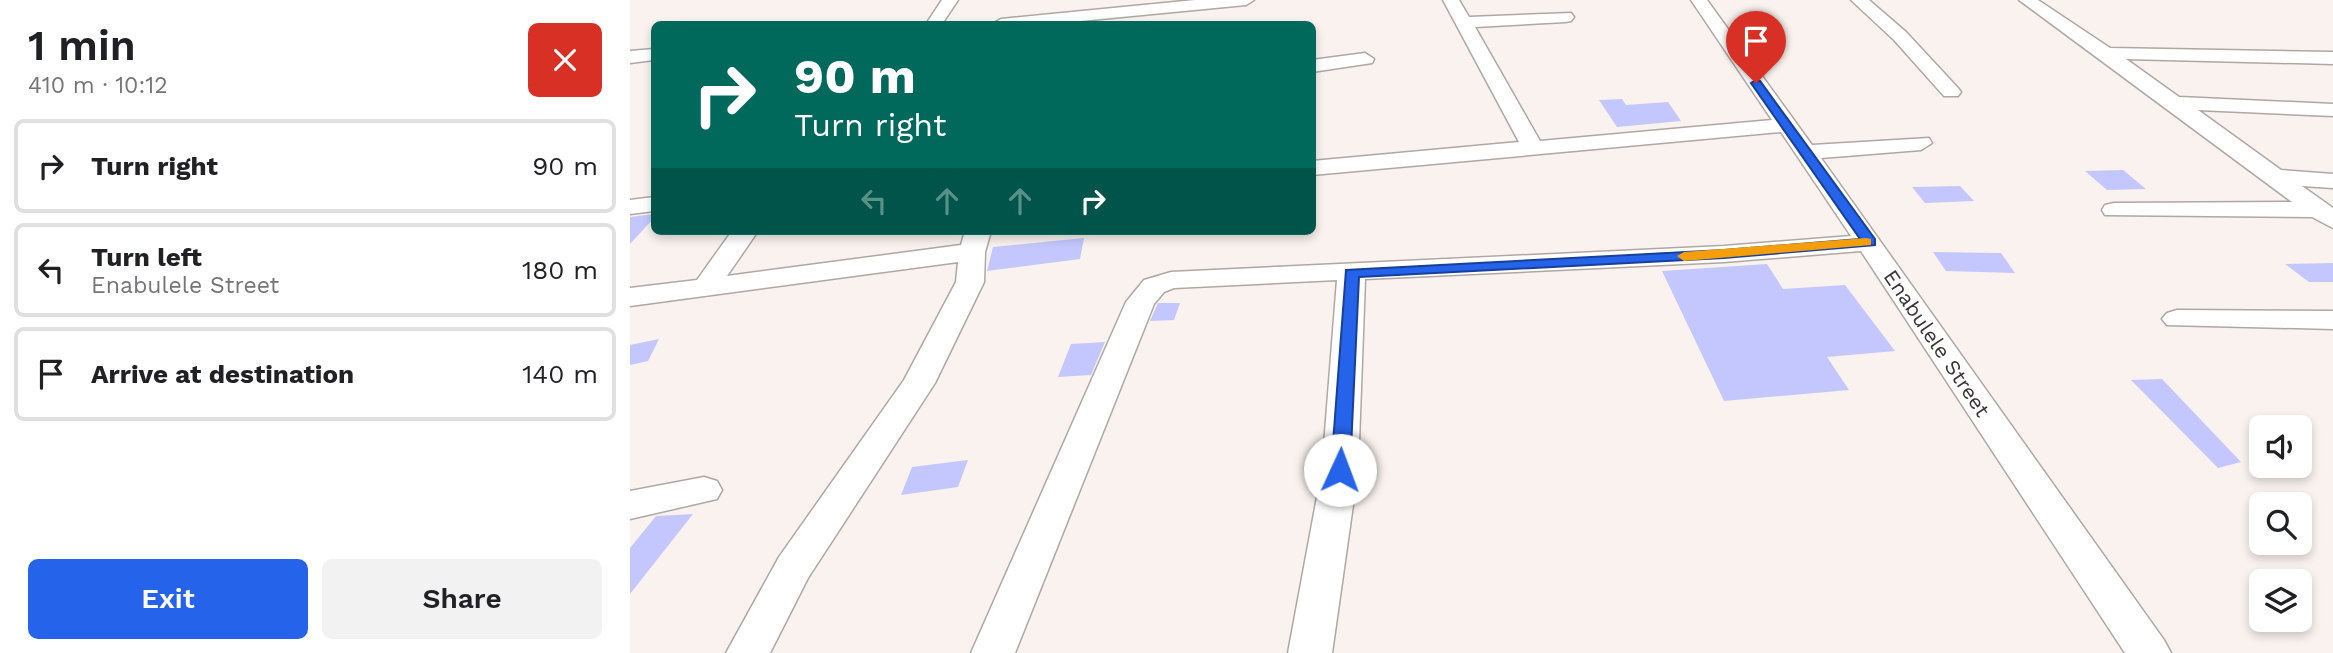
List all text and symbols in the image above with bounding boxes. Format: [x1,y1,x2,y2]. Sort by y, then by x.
pin [1726,11,1786,83]
text: 1 min [28,21,136,70]
icon: arrive [1737,22,1775,60]
button: close [528,23,602,97]
text: 90 m [794,47,916,105]
icon: right [679,49,770,140]
text: 410 m · 10:12 [28,72,168,99]
text: Turn right [794,106,946,144]
icon: right [32,147,70,185]
text: Turn right [91,151,218,181]
text: 90 m [532,151,598,181]
icon: left [855,182,893,220]
icon: ahead [928,182,966,220]
icon: ahead [1001,182,1039,220]
icon: right [1074,182,1112,220]
text: Turn left [91,242,202,272]
icon: left [32,251,70,289]
text: 180 m [522,255,598,285]
street label: Enabulele Street [1879,265,1996,421]
text: Enabulele Street [91,272,279,299]
icon: arrive [32,355,70,393]
text: Arrive at destination [91,359,354,389]
text: 140 m [522,359,598,389]
map controls [2249,415,2312,632]
button: sound [2249,415,2312,478]
position arrow [1303,433,1377,507]
button: search [2249,492,2312,555]
button: Exit [28,559,308,639]
button: Share [322,559,602,639]
button: layers [2249,569,2312,632]

